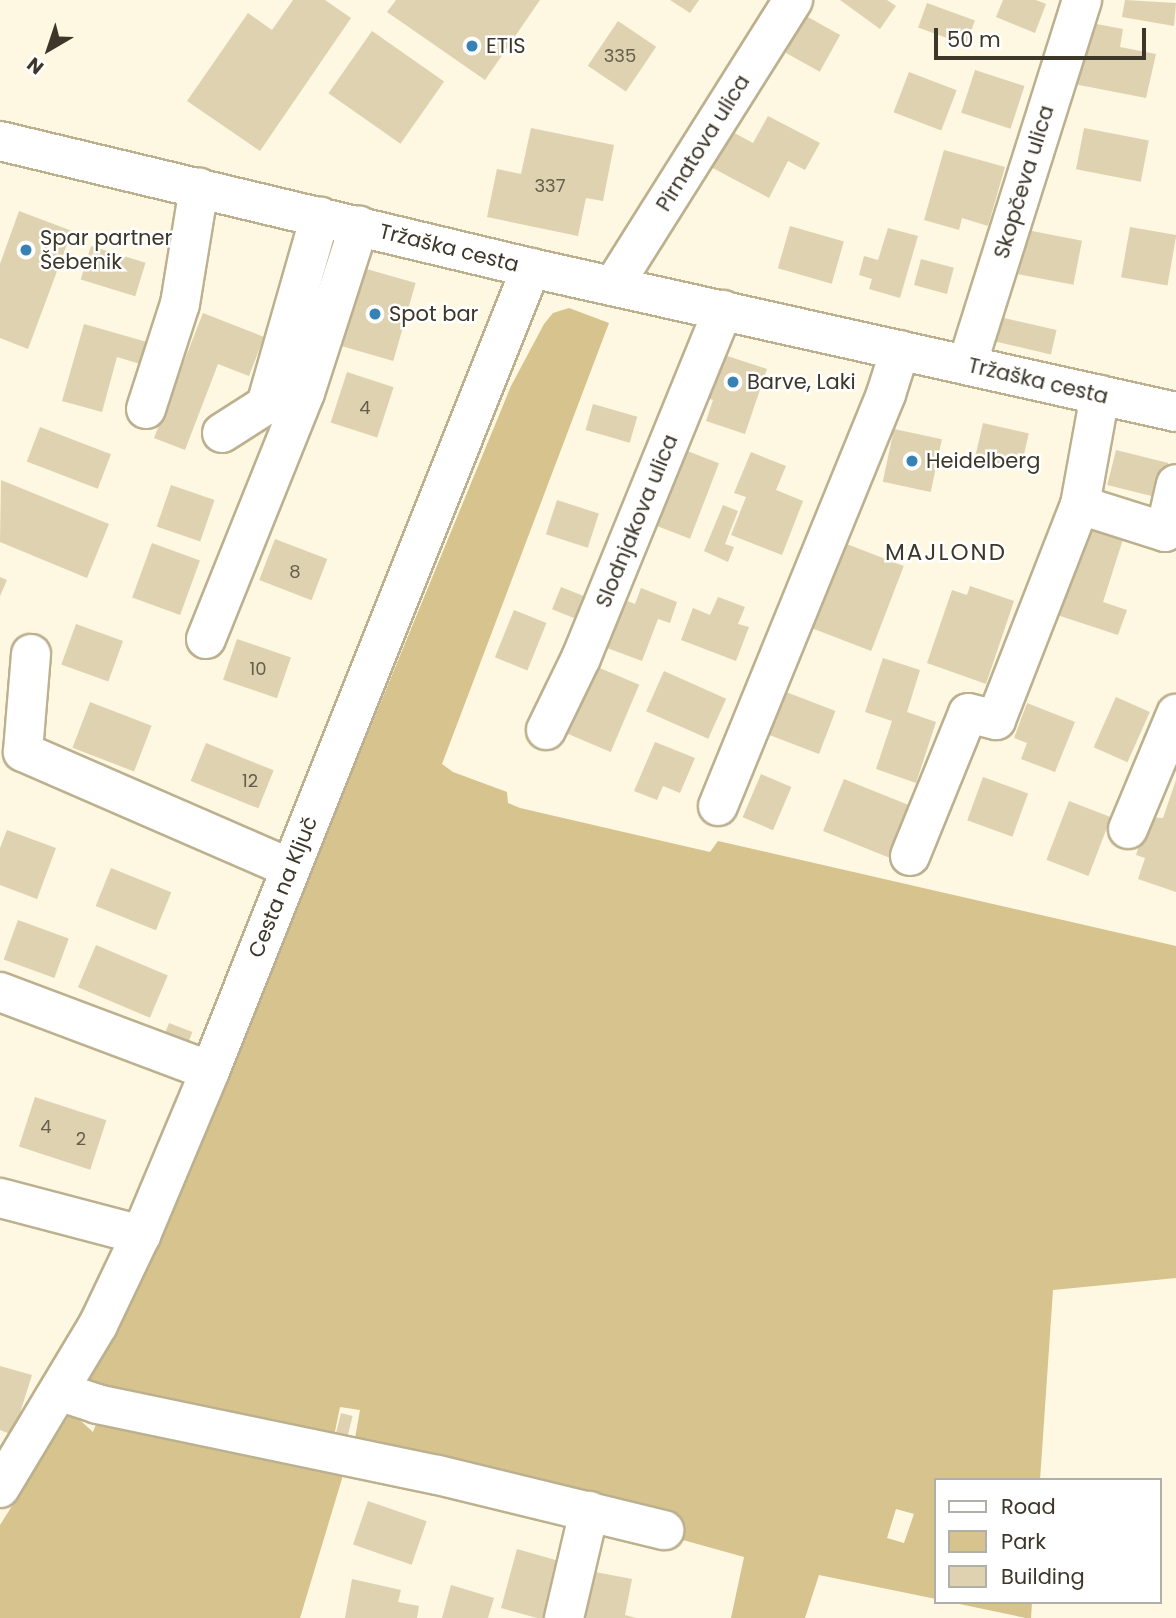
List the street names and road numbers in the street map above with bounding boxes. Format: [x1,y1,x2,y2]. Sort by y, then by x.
street label: Pirnatova ulica [651,70,755,216]
street label: Skopčeva ulica [989,102,1059,262]
street label: Tržaška cesta [377,218,521,278]
street label: Tržaška cesta [965,353,1111,409]
street label: Slodnjakova ulica [591,431,683,611]
street label: Cesta na Ključ [243,813,323,961]

